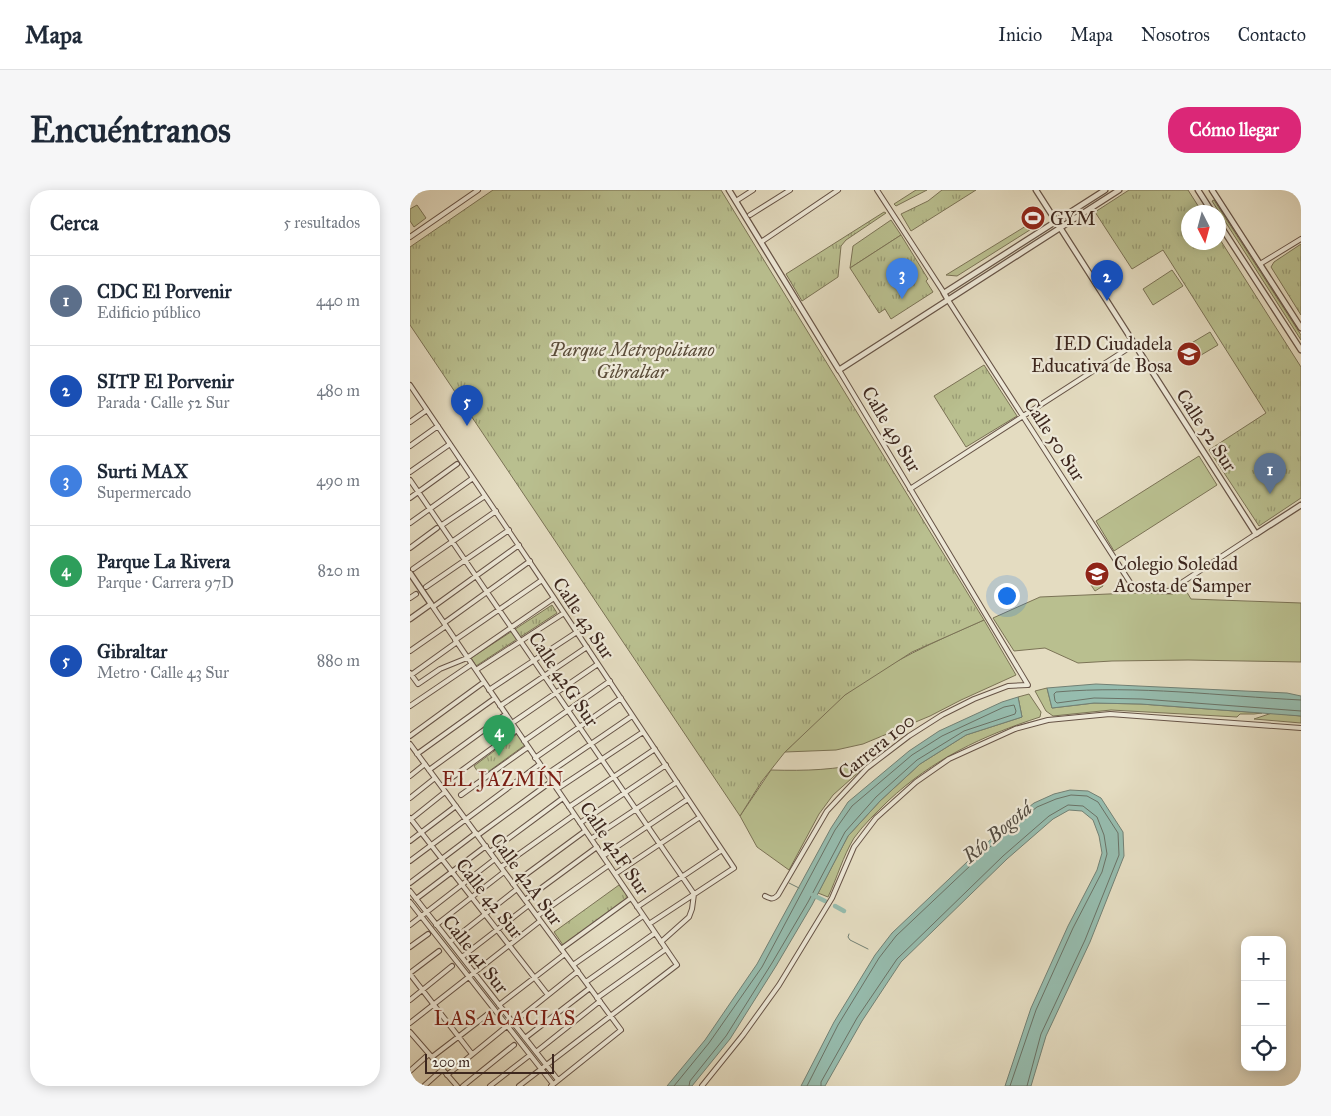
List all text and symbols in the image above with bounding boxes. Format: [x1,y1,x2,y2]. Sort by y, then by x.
text: Mapa [25,20,82,50]
text: Inicio [998,24,1042,46]
text: Mapa [1070,24,1113,46]
text: Nosotros [1141,24,1210,46]
text: Contacto [1238,24,1306,46]
button: Cómo llegar [1168,107,1301,153]
text: Encuéntranos [30,109,231,152]
sports icon: GYM [1020,205,1046,231]
north arrow [1181,205,1226,250]
place label: GYM [1050,207,1096,230]
text: Cerca [50,210,99,236]
text: 5 resultados [283,213,360,232]
pin: 3 [886,258,918,299]
pin: 2 [1091,260,1123,301]
text: CDC El Porvenir [97,280,232,303]
text: 1 [63,291,69,310]
text: 440 m [316,291,360,310]
text: Edificio público [97,303,201,322]
place label: IED Ciudadela Educativa de Bosa [1031,332,1173,377]
park label: Parque Metropolitano Gibraltar [549,338,715,383]
school or university icon: IED Ciudadela Educativa de Bosa [1176,341,1202,367]
text: SITP El Porvenir [97,370,234,393]
text: 2 [62,381,70,400]
text: 480 m [316,381,360,400]
street label: Calle 49 Sur [857,382,927,477]
pin: 5 [451,385,483,426]
street label: Calle 52 Sur [1171,385,1242,477]
text: Parada · Calle 52 Sur [97,393,229,412]
street label: Calle 50 Sur [1019,393,1091,486]
pin: 1 [1254,453,1286,494]
text: Surti MAX [97,460,188,483]
text: 3 [63,471,69,490]
text: 490 m [316,471,360,490]
text: Supermercado [97,483,191,502]
text: Parque La Rivera [97,550,230,573]
place label: Colegio Soledad Acosta de Samper [1113,552,1252,597]
text: 4 [62,561,70,580]
text: 820 m [317,561,360,580]
school or university icon: Colegio Soledad Acosta de Samper [1084,561,1110,587]
text: Parque · Carrera 97D [97,573,234,592]
street label: Calle 43 Sur [548,573,620,664]
your location [994,583,1020,609]
street label: Calle 42G Sur [523,628,604,732]
text: Gibraltar [97,640,167,663]
text: 5 [62,651,70,670]
text: 880 m [317,651,360,670]
text: Metro · Calle 43 Sur [97,663,229,682]
street label: Carrera 100 [833,709,919,784]
pin: 4 [483,715,515,756]
district label: EL JAZMÍN [442,765,564,792]
water label: Río Bogotá [957,794,1038,869]
street label: Calle 42F Sur [575,797,655,900]
street label: Calle 42A Sur [485,829,568,931]
street label: Calle 42 Sur [451,854,529,944]
street label: Calle 41 Sur [438,910,514,999]
map controls [1241,936,1286,1071]
button: + [1241,936,1286,981]
button: − [1241,981,1286,1026]
district label: LAS ACACIAS [434,1006,576,1030]
button: locate [1241,1026,1286,1071]
scale bar [425,1051,554,1074]
text: 200 m [432,1054,470,1071]

